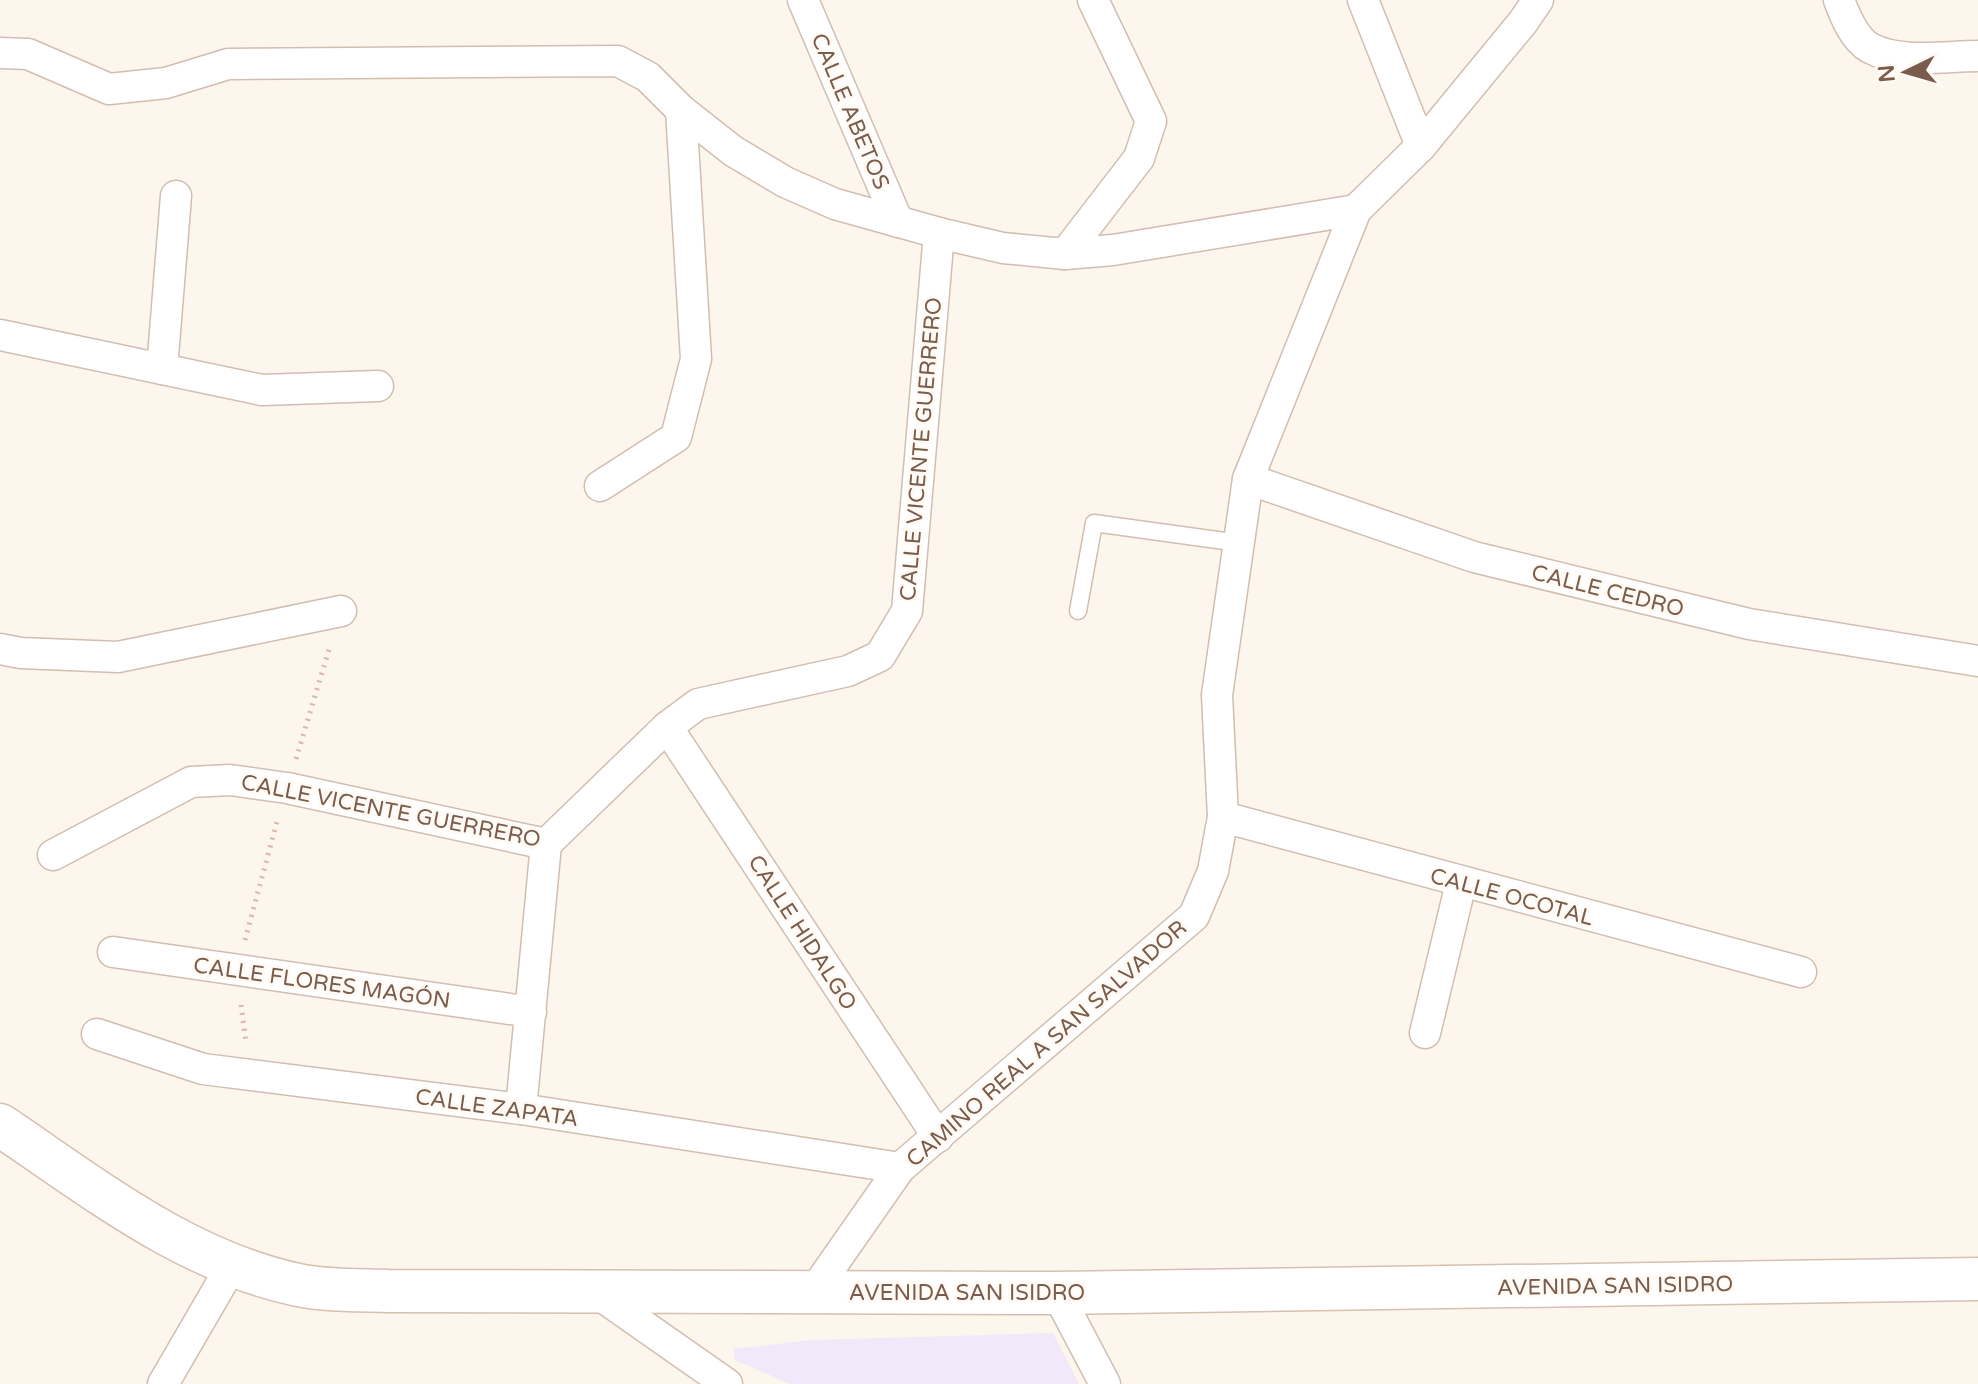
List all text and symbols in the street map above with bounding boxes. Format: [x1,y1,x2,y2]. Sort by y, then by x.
street label: CALLE ABETOS [806,30,895,193]
north arrow [1866,32,1946,112]
text: N [1873,64,1901,84]
street label: CALLE VICENTE GUERRERO [895,296,947,602]
street label: CALLE CEDRO [1529,559,1687,622]
street label: CALLE VICENTE GUERRERO [239,769,543,853]
street label: CALLE HIDALGO [742,850,862,1015]
street label: CALLE OCOTAL [1427,863,1596,931]
street label: CAMINO REAL A SAN SALVADOR [901,915,1192,1173]
street label: CALLE FLORES MAGÓN [192,951,452,1014]
street label: CALLE ZAPATA [414,1084,580,1132]
street label: AVENIDA SAN ISIDRO [1497,1271,1733,1301]
street label: AVENIDA SAN ISIDRO [849,1280,1085,1306]

